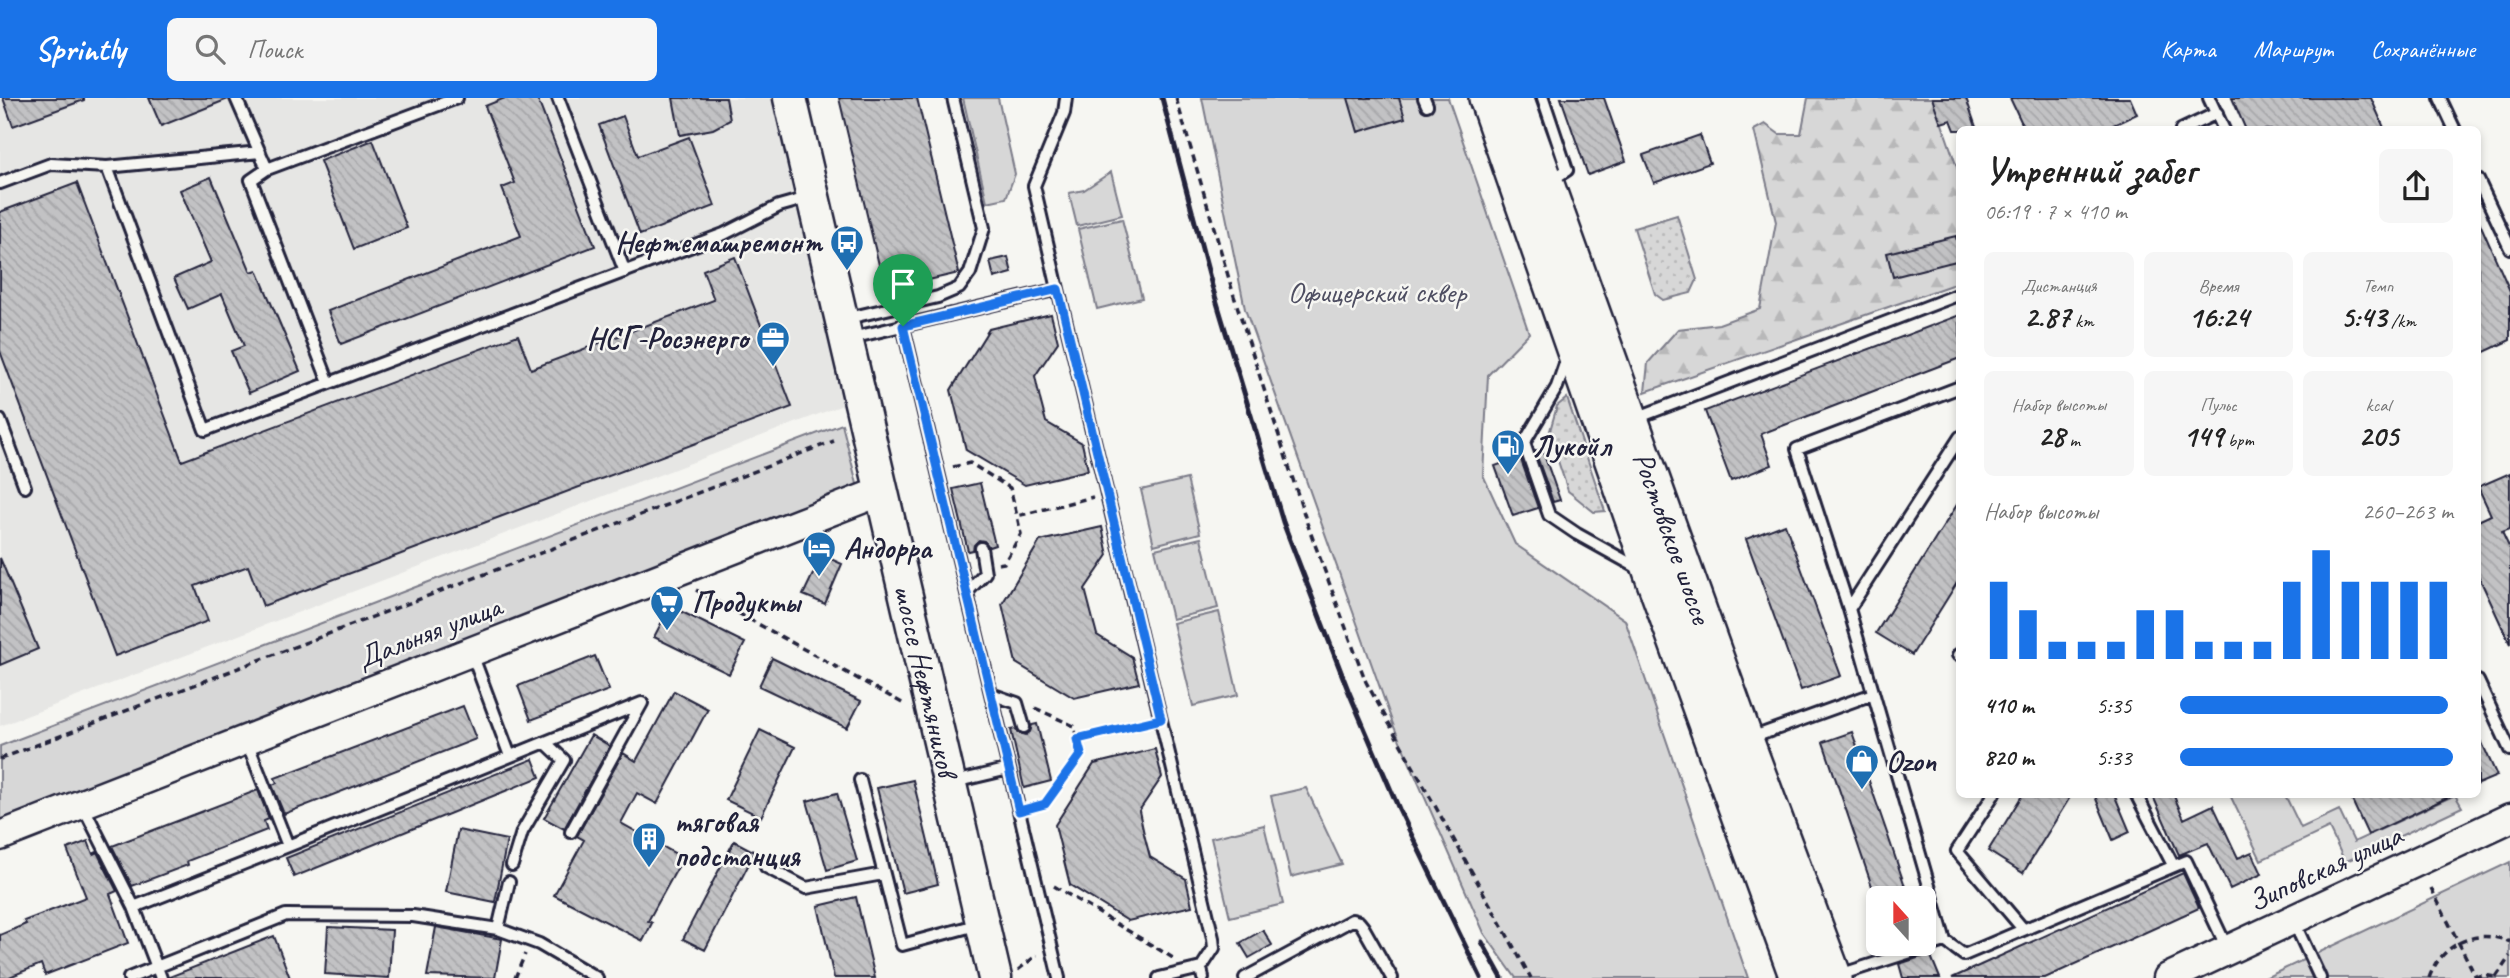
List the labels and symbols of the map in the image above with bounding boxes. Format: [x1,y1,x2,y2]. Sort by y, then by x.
place label: Нефтемашремонт [615,223,824,261]
bus stop icon: Нефтемашремонт [828,223,866,272]
pin [873,254,933,326]
park label: Офицерский сквер [1288,273,1468,311]
place label: НСГ-Росэнерго [586,319,751,357]
office icon: НСГ-Росэнерго [754,319,792,368]
fuel station icon: Лукойл [1489,427,1527,476]
place label: Лукойл [1532,427,1613,465]
street label: Ростовское шоссе [1624,447,1721,631]
hotel icon: Андорра [800,529,838,578]
place label: Андорра [844,529,933,567]
street label: шоссе Нефтяников [885,581,968,785]
supermarket icon: Продукты [648,583,686,632]
place label: Продукты [692,583,803,622]
street label: Дальняя улица [352,586,509,677]
shop icon: Ozon [1843,742,1881,791]
place label: Ozon [1886,742,1937,780]
place label: тяговая подстанция [674,803,801,875]
street label: Зиповская улица [2242,815,2410,920]
building icon: тяговая подстанция [630,820,668,869]
north arrow [1866,886,1936,956]

